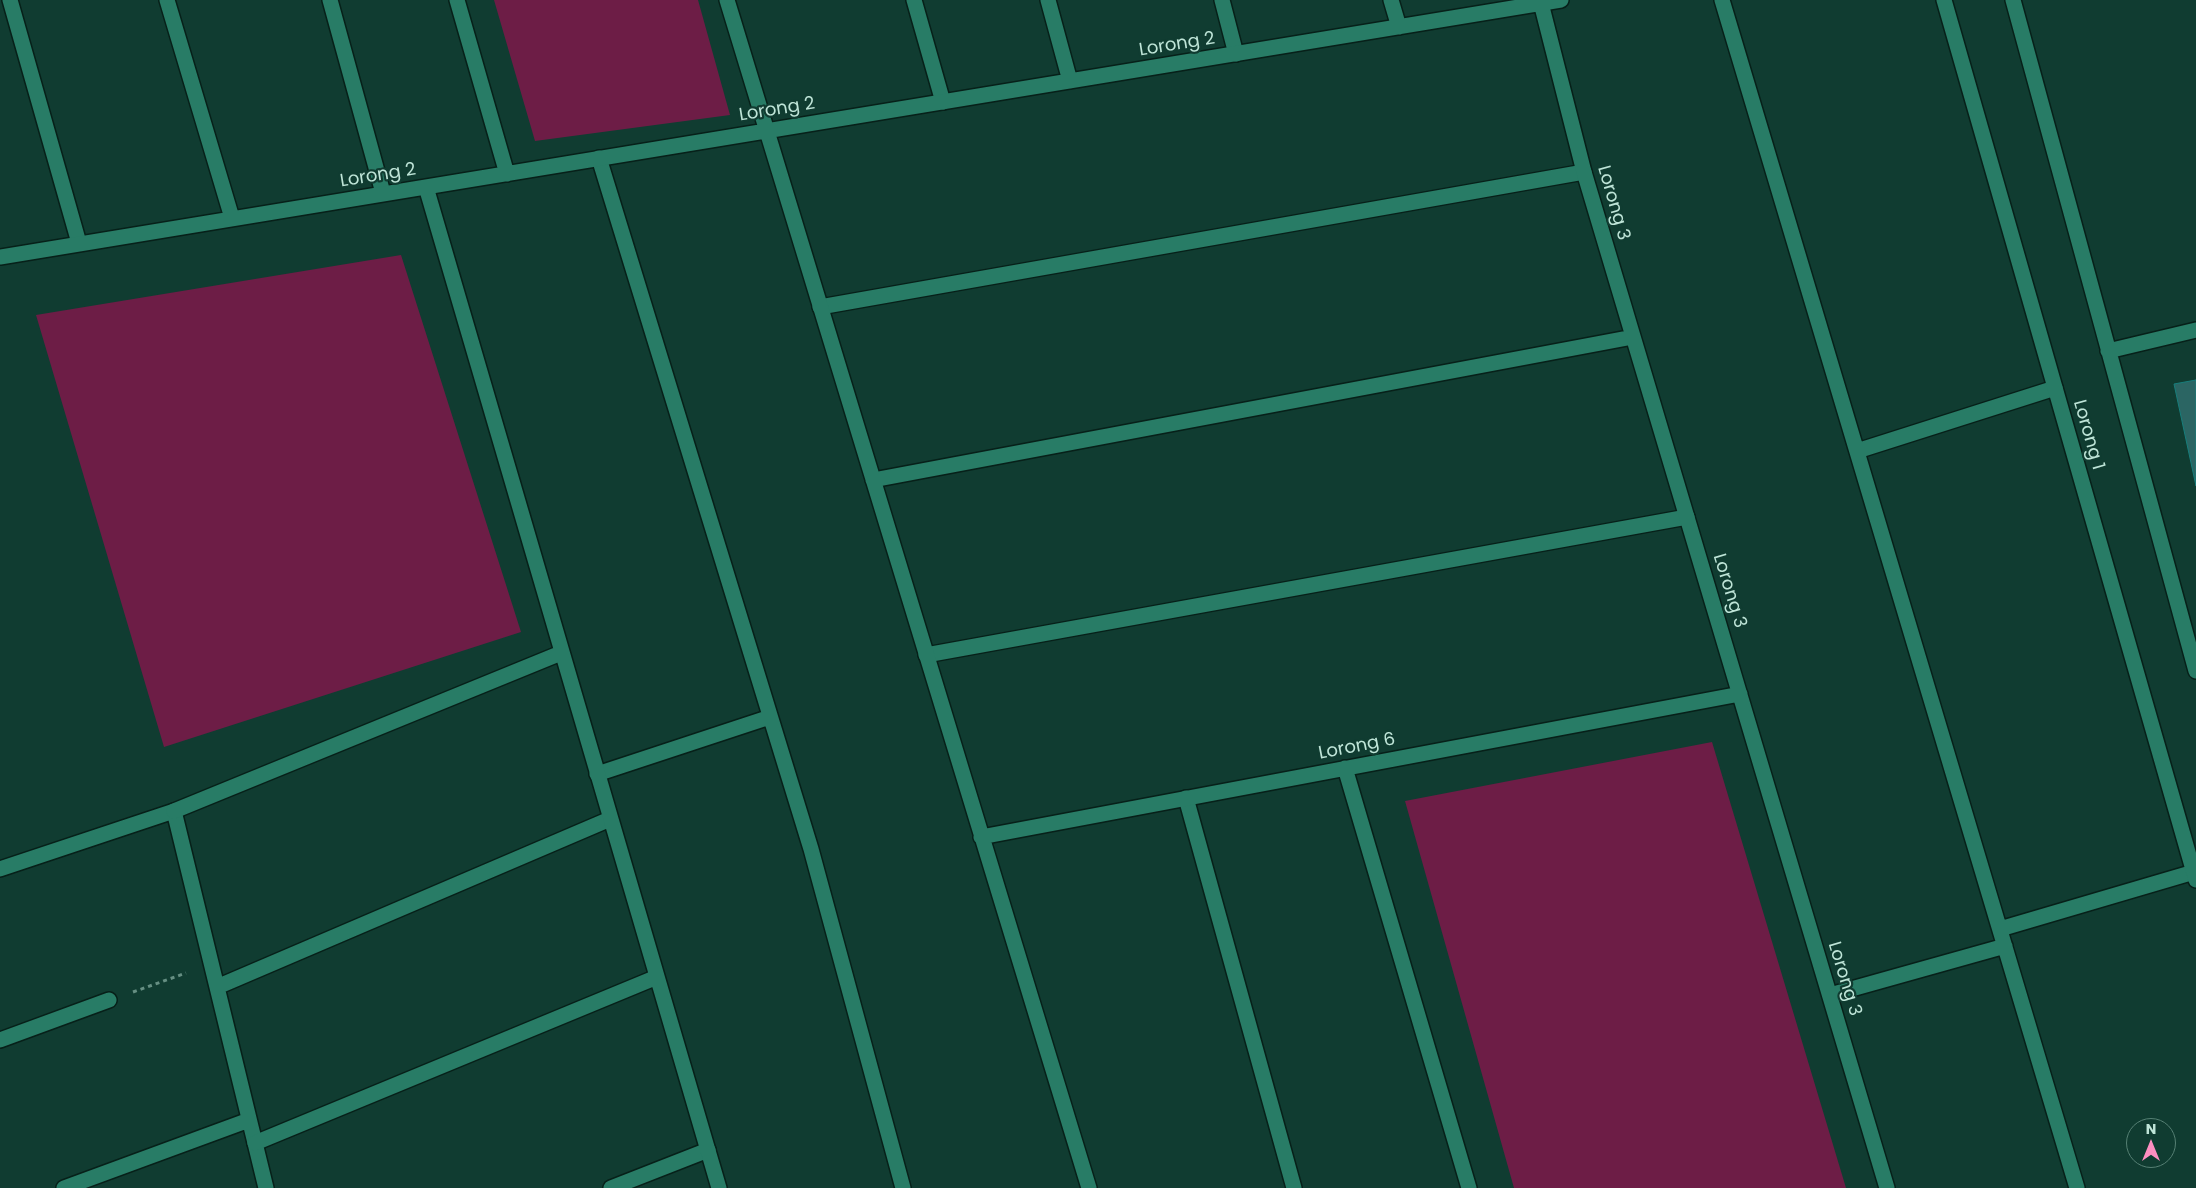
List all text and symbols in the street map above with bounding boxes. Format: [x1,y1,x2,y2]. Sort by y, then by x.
street label: Lorong 2 [1138,28,1216,62]
street label: Lorong 2 [738,93,816,127]
street label: Lorong 2 [339,159,417,193]
street label: Lorong 3 [1592,163,1634,243]
street label: Lorong 1 [2068,398,2108,472]
street label: Lorong 3 [1707,551,1751,631]
street label: Lorong 6 [1317,729,1397,765]
street label: Lorong 3 [1822,939,1866,1019]
north arrow [2126,1118,2176,1168]
text: N [2146,1119,2156,1139]

